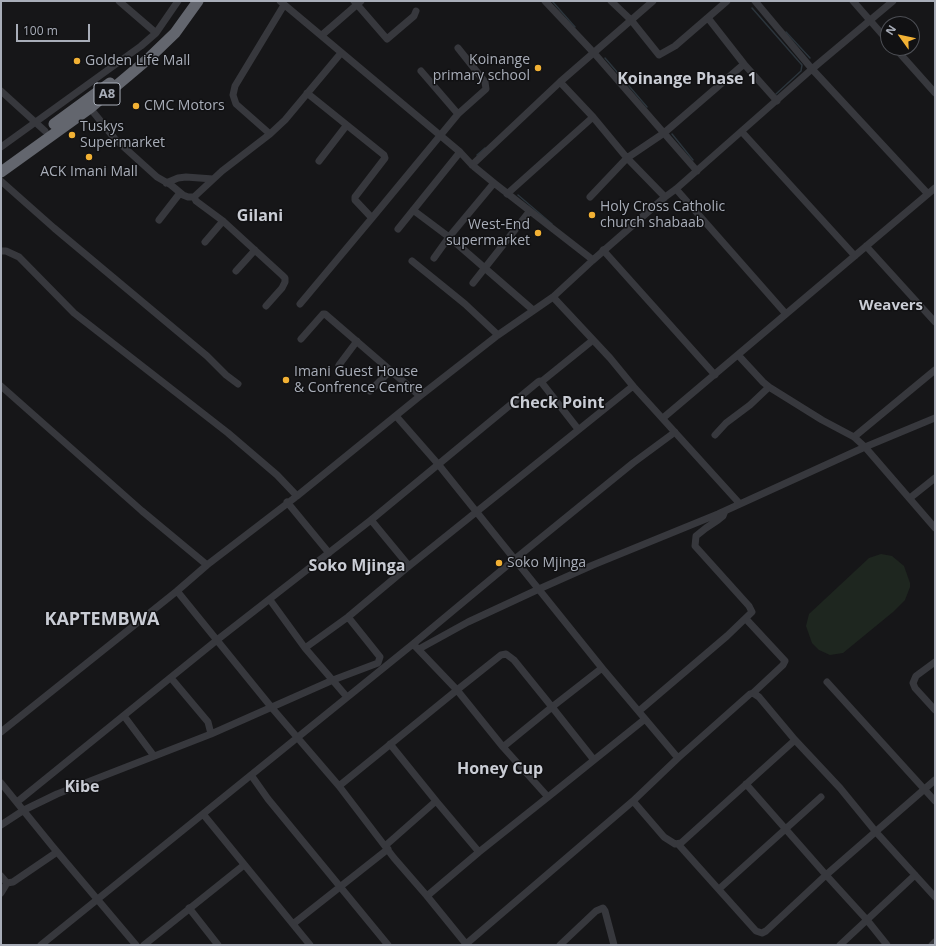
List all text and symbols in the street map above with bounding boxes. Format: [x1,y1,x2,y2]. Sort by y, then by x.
scale bar [18,16,92,42]
north arrow [880,16,920,56]
text: 100 m [23,22,58,39]
text: N [882,22,899,38]
place label: Koinange primary school [433,52,530,84]
place label: Golden Life Mall [85,53,190,69]
marker: Golden Life Mall [72,56,82,66]
marker: Koinange primary school [533,63,543,73]
district label: Koinange Phase 1 [617,69,757,89]
road number: A8 [94,83,120,105]
place label: CMC Motors [144,98,225,114]
marker: CMC Motors [131,101,141,111]
place label: Tuskys Supermarket [80,119,165,152]
marker: Tuskys Supermarket [67,130,77,140]
marker: ACK Imani Mall [84,152,94,162]
place label: ACK Imani Mall [40,164,138,180]
place label: Holy Cross Catholic church shabaab [600,199,725,232]
district label: Gilani [237,206,283,226]
marker: Holy Cross Catholic church shabaab [587,210,597,220]
place label: West-End supermarket [446,217,530,250]
marker: West-End supermarket [533,228,543,238]
district label: Weavers [859,297,923,315]
place label: Imani Guest House & Confrence Centre [294,364,423,396]
marker: Imani Guest House & Confrence Centre [281,375,291,385]
district label: Check Point [510,393,604,413]
place label: Soko Mjinga [507,555,586,571]
district label: Soko Mjinga [309,556,405,576]
marker: Soko Mjinga [494,558,504,568]
district label: KAPTEMBWA [44,609,160,631]
district label: Honey Cup [457,759,543,779]
district label: Kibe [64,777,100,797]

